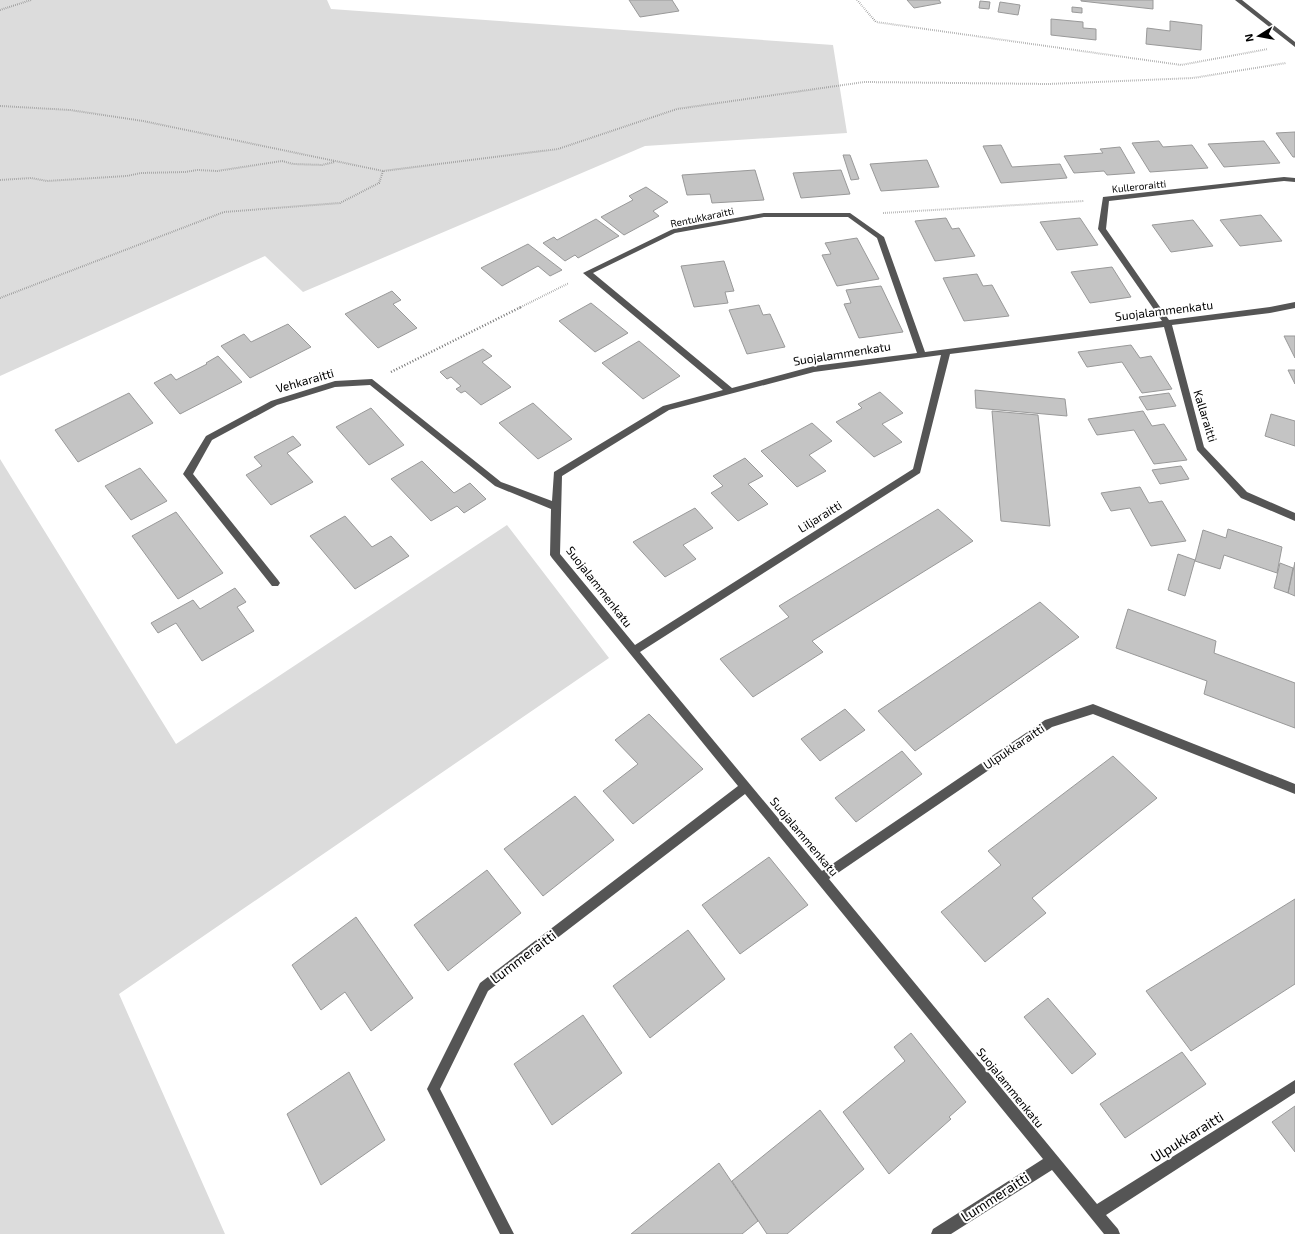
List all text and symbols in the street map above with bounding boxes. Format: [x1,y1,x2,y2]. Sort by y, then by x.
north arrow [1239,16,1279,56]
text: N [1242,33,1256,43]
street label: Kulleroraitti [1111,177,1167,195]
street label: Rentukkaraitti [669,204,735,230]
street label: Suojalammenkatu [1114,297,1214,324]
street label: Suojalammenkatu [792,338,892,369]
street label: Vehkaraitti [274,365,335,395]
street label: Kallaraitti [1191,388,1221,444]
street label: Liljaraitti [795,497,844,536]
street label: Suojalammenkatu [563,543,636,630]
street label: Ulpukkaraitti [980,721,1047,772]
street label: Suojalammenkatu [767,794,842,879]
street label: Lummeraitti [486,926,559,987]
street label: Suojalammenkatu [974,1045,1047,1131]
street label: Ulpukkaraitti [1147,1108,1226,1166]
street label: Lummeraitti [957,1168,1032,1225]

